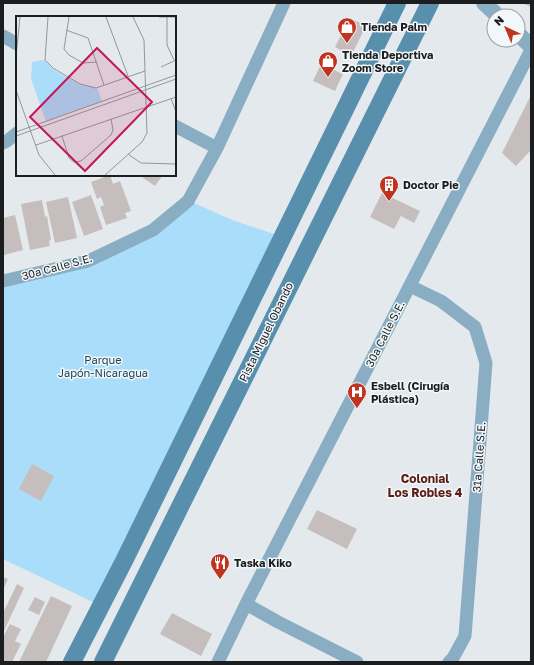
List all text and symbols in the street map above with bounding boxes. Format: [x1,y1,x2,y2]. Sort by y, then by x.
north arrow [486,8,526,48]
text: N [491,13,506,28]
inset map [16,16,176,176]
shop icon: Tienda Palm [336,16,358,44]
place label: Tienda Palm [361,20,427,33]
place label: Tienda Deportiva Zoom Store [342,48,433,74]
shop icon: Tienda Deportiva Zoom Store [317,50,339,78]
building icon: Doctor Pie [378,174,400,202]
place label: Doctor Pie [403,178,459,191]
street label: 30a Calle S.E. [20,251,93,282]
street label: Pista Miguel Obando [236,280,295,384]
street label: 30a Calle S.E. [362,299,407,369]
park label: Parque Japón-Nicaragua [58,353,148,379]
place label: Esbell (Cirugía Plástica) [371,379,449,405]
hospital icon: Esbell (Cirugía Plástica) [346,381,368,409]
street label: 31a Calle S.E. [470,421,487,493]
district label: Colonial Los Robles 4 [388,471,463,500]
restaurant icon: Taska Kiko [209,552,231,580]
place label: Taska Kiko [234,556,292,569]

